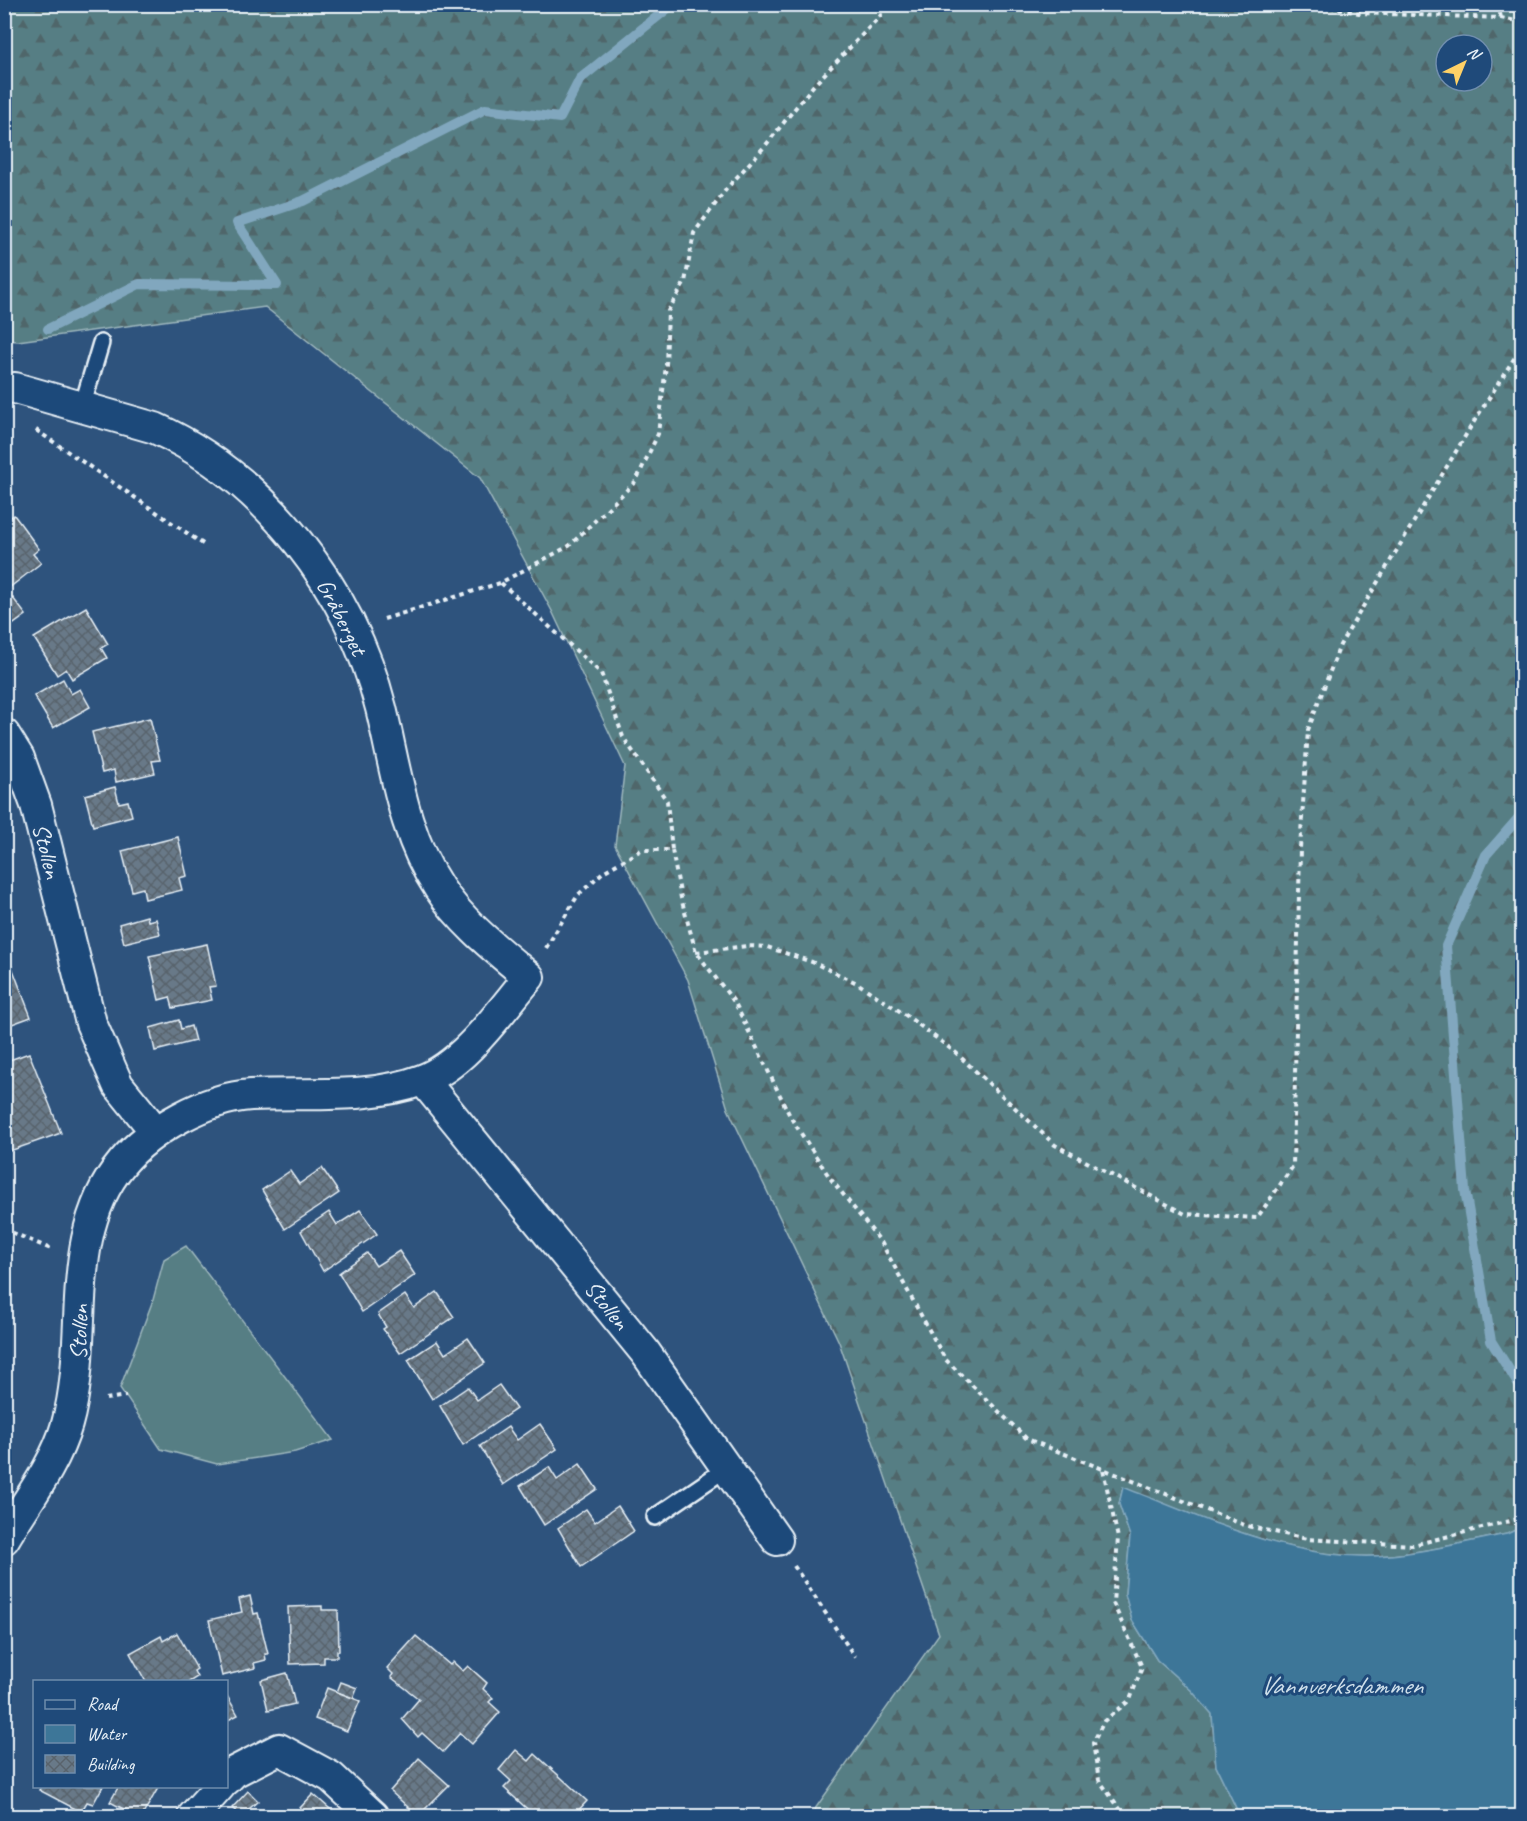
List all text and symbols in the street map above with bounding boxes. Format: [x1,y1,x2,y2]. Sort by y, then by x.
north arrow [1434,33,1494,93]
text: N [1463,42,1486,66]
street label: Gråberget [310,574,375,662]
street label: Stollen [26,821,69,883]
street label: Stollen [578,1274,637,1337]
street label: Stollen [63,1303,95,1360]
water label: Vannverksdammen [1260,1669,1425,1702]
legend [33,1680,228,1788]
text: Road [87,1693,120,1715]
text: Water [87,1723,128,1745]
text: Building [87,1753,136,1775]

